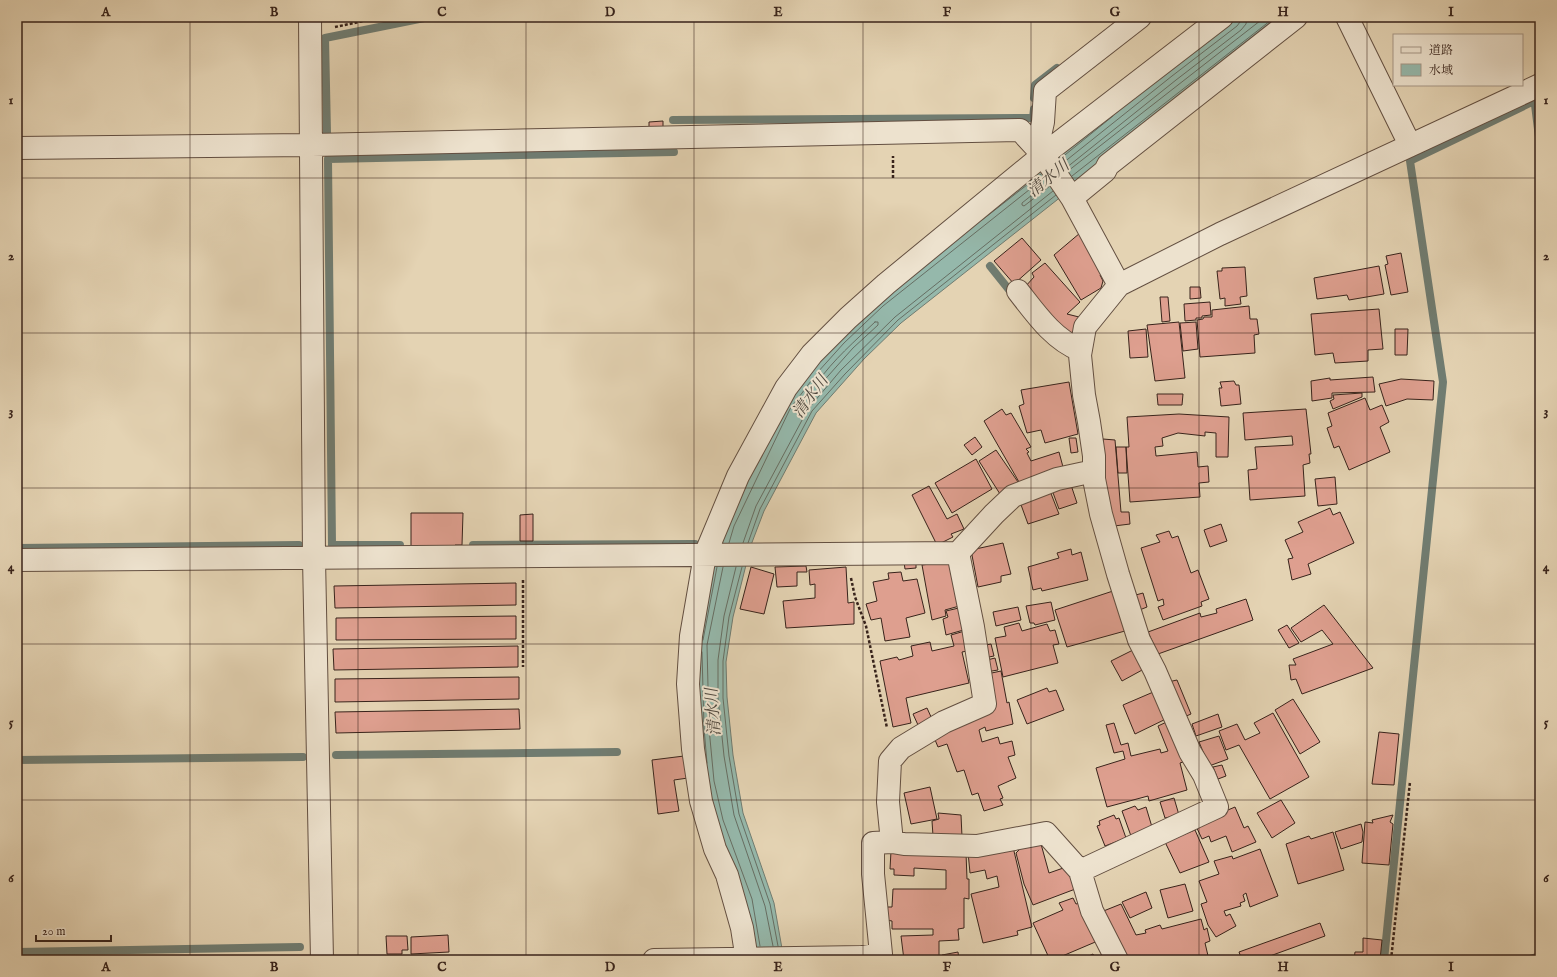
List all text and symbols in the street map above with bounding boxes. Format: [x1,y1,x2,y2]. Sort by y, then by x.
text: A [101,4,112,21]
text: B [270,4,279,21]
text: C [437,4,447,21]
text: D [605,4,616,21]
text: E [773,4,783,21]
text: F [943,4,952,21]
text: G [1110,4,1121,21]
text: H [1277,4,1289,21]
text: I [1448,4,1454,21]
legend [1393,34,1523,86]
text: 道路 [1429,43,1453,58]
text: 水域 [1429,63,1453,78]
text: 1 [9,92,14,109]
text: 1 [1544,92,1549,109]
water label: 清水川 [1024,155,1075,202]
text: 2 [8,248,14,265]
text: 2 [1543,248,1549,265]
water label: 清水川 [789,370,834,422]
text: 3 [9,403,14,420]
text: 3 [1544,403,1549,420]
text: 4 [8,559,15,576]
text: 4 [1543,559,1550,576]
water label: 清水川 [702,685,726,737]
text: 5 [9,714,14,731]
text: 5 [1544,714,1549,731]
text: 6 [8,870,14,887]
text: 6 [1543,870,1549,887]
scale bar [36,917,111,943]
text: 20 m [42,924,65,939]
text: A [101,959,112,976]
text: B [270,959,279,976]
text: C [437,959,447,976]
text: D [605,959,616,976]
text: E [773,959,783,976]
text: F [943,959,952,976]
text: G [1110,959,1121,976]
text: H [1277,959,1289,976]
text: I [1448,959,1454,976]

